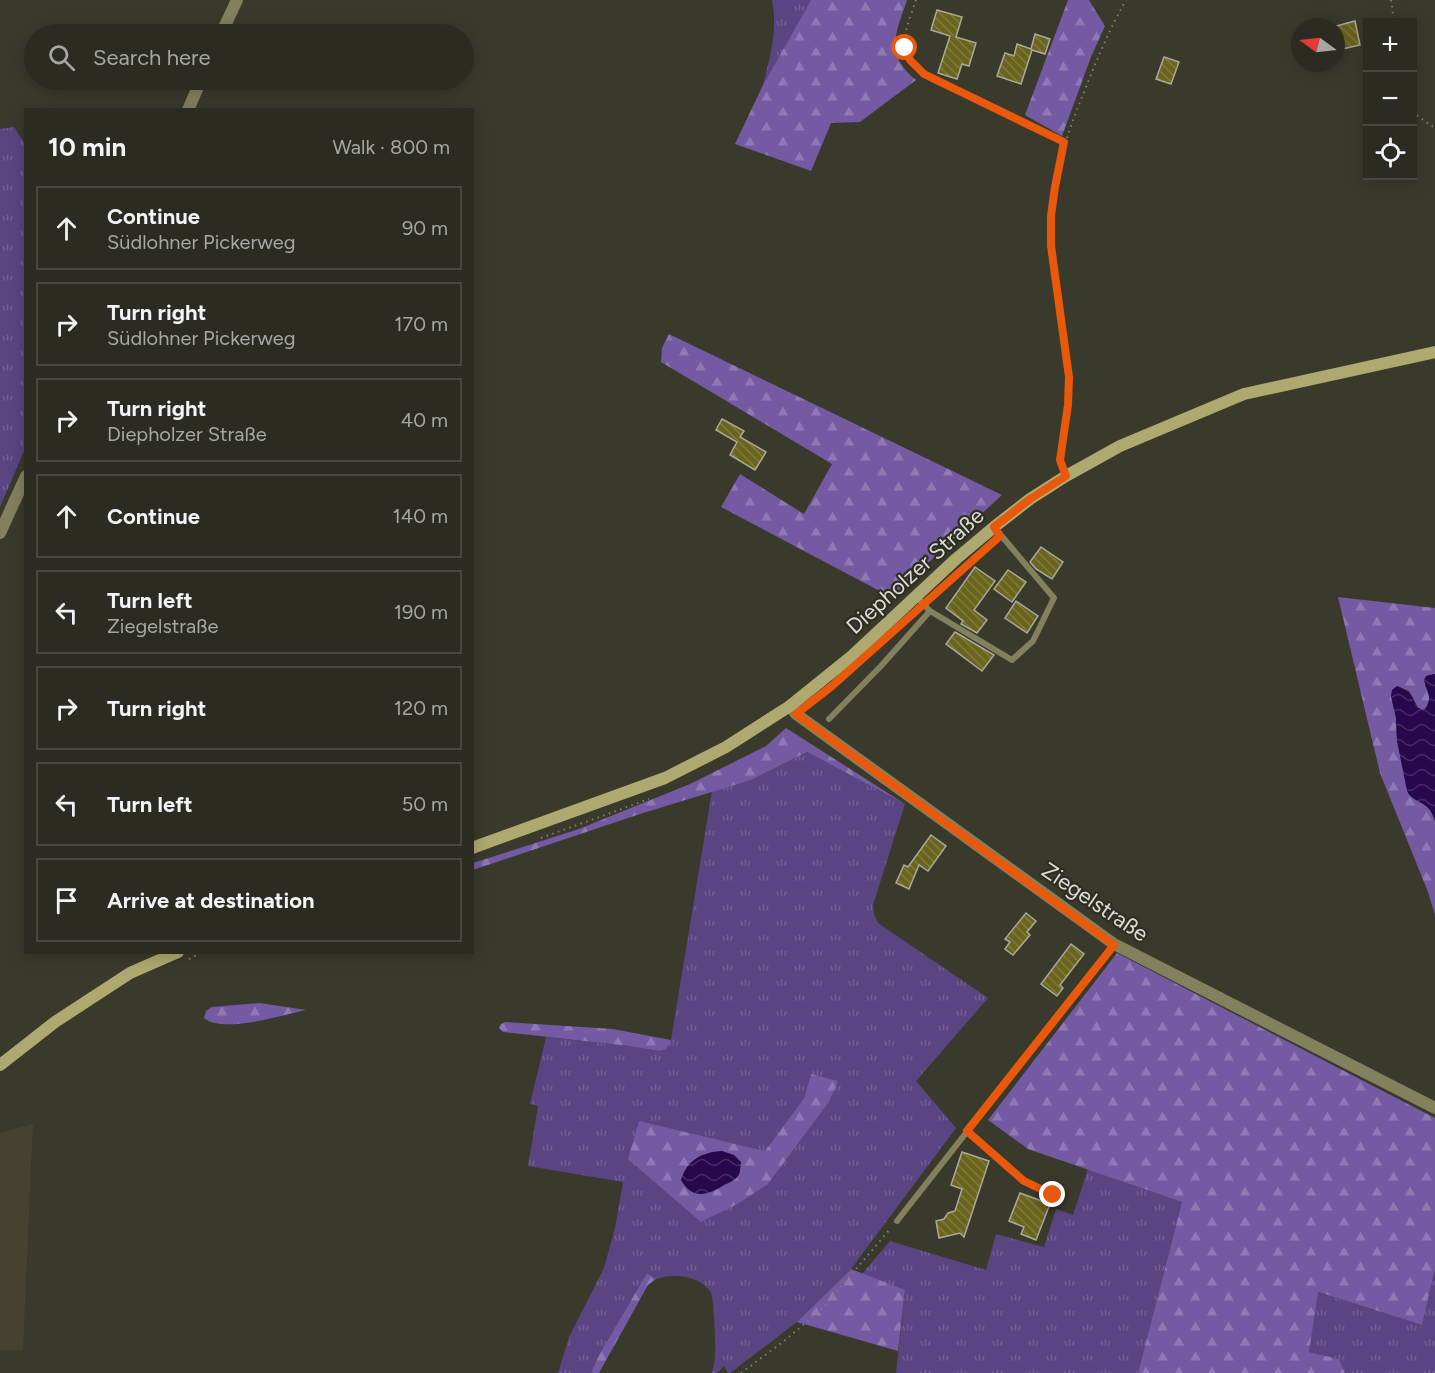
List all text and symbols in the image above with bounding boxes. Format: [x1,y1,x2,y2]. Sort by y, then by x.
north arrow [1291,18,1345,72]
map controls [1363,18,1417,180]
button: + [1363,18,1417,72]
search box [24,24,474,90]
route start [891,34,917,60]
icon: search [45,41,78,74]
text: Search here [93,44,211,71]
button: − [1363,72,1417,126]
button: locate [1363,126,1417,180]
text: 10 min [48,131,126,163]
text: Walk · 800 m [332,135,450,159]
text: Continue [107,203,200,230]
icon: ahead [50,212,83,245]
text: 90 m [402,216,448,240]
text: Südlohner Pickerweg [107,230,295,254]
text: Turn right [107,299,206,326]
icon: right [50,308,83,341]
text: 170 m [394,312,448,336]
text: Südlohner Pickerweg [107,326,295,350]
text: Turn right [107,395,206,422]
icon: right [50,404,83,437]
text: 40 m [401,408,448,432]
text: Diepholzer Straße [107,422,267,446]
icon: ahead [50,500,83,533]
street label: Diepholzer Straße [841,502,989,640]
text: Continue [107,503,200,530]
text: 140 m [393,504,448,528]
text: Turn left [107,587,193,614]
icon: left [50,596,83,629]
text: 190 m [394,600,448,624]
text: Ziegelstraße [107,614,218,638]
icon: right [50,692,83,725]
text: Turn right [107,695,206,722]
text: 120 m [394,696,448,720]
icon: left [50,788,83,821]
text: Turn left [107,791,193,818]
text: 50 m [402,792,448,816]
street label: Ziegelstraße [1037,857,1153,947]
icon: arrive [50,884,83,917]
text: Arrive at destination [107,887,315,914]
route end [1039,1181,1065,1207]

